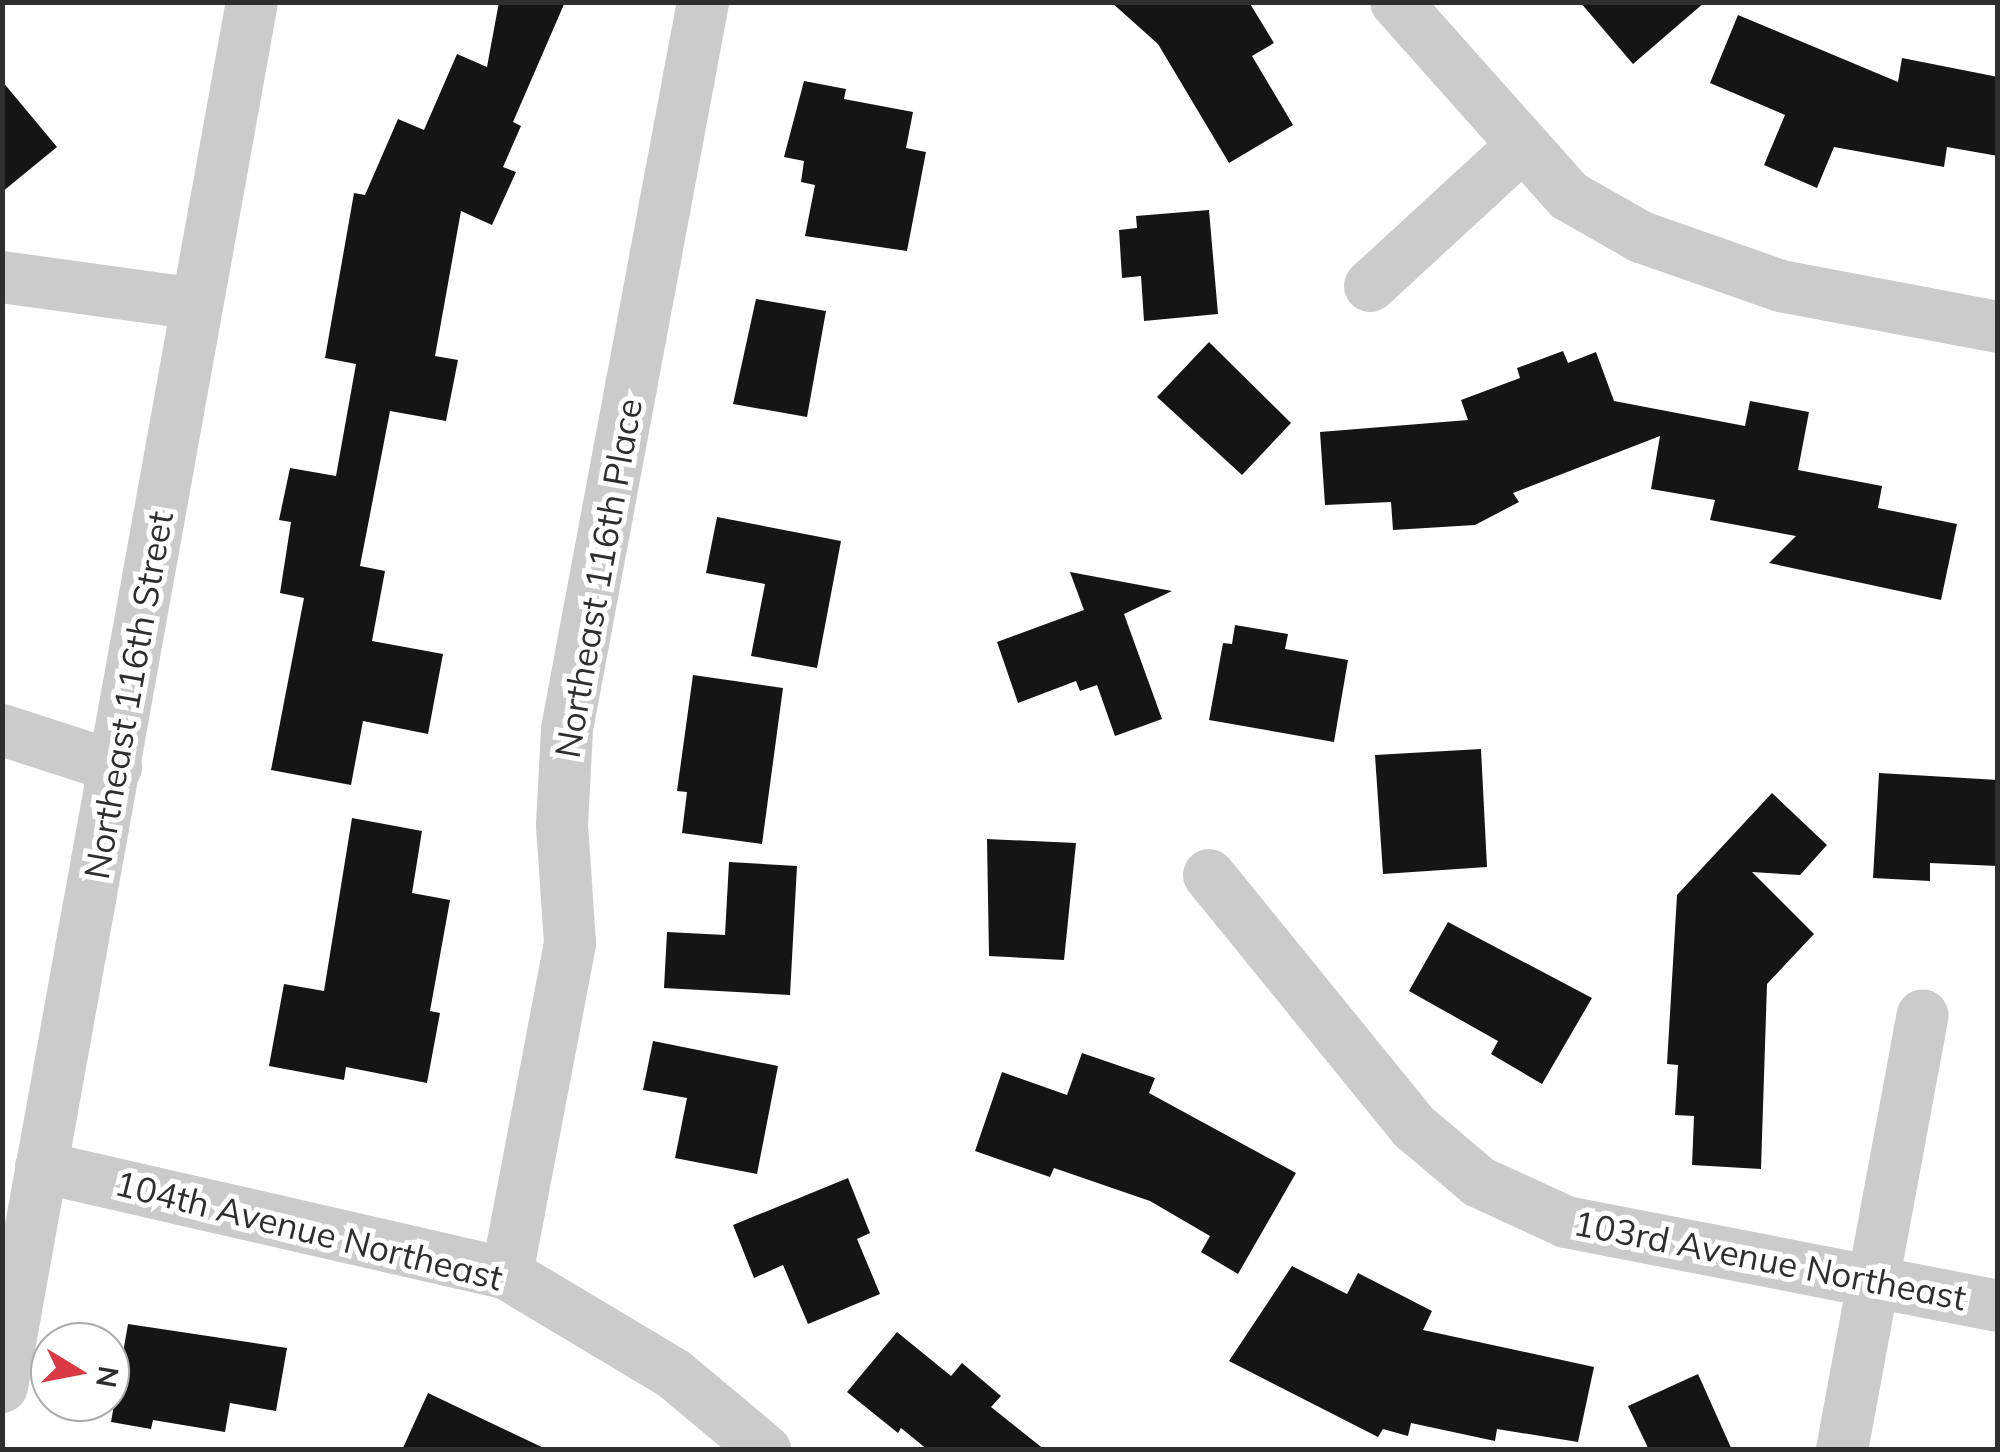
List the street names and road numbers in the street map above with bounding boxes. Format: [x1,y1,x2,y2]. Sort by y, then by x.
street label: Northeast 116th Place [546,395,650,761]
street label: Northeast 116th Street [75,508,181,882]
street label: 104th Avenue Northeast [111,1161,507,1299]
street label: 103rd Avenue Northeast [1570,1201,1970,1319]

